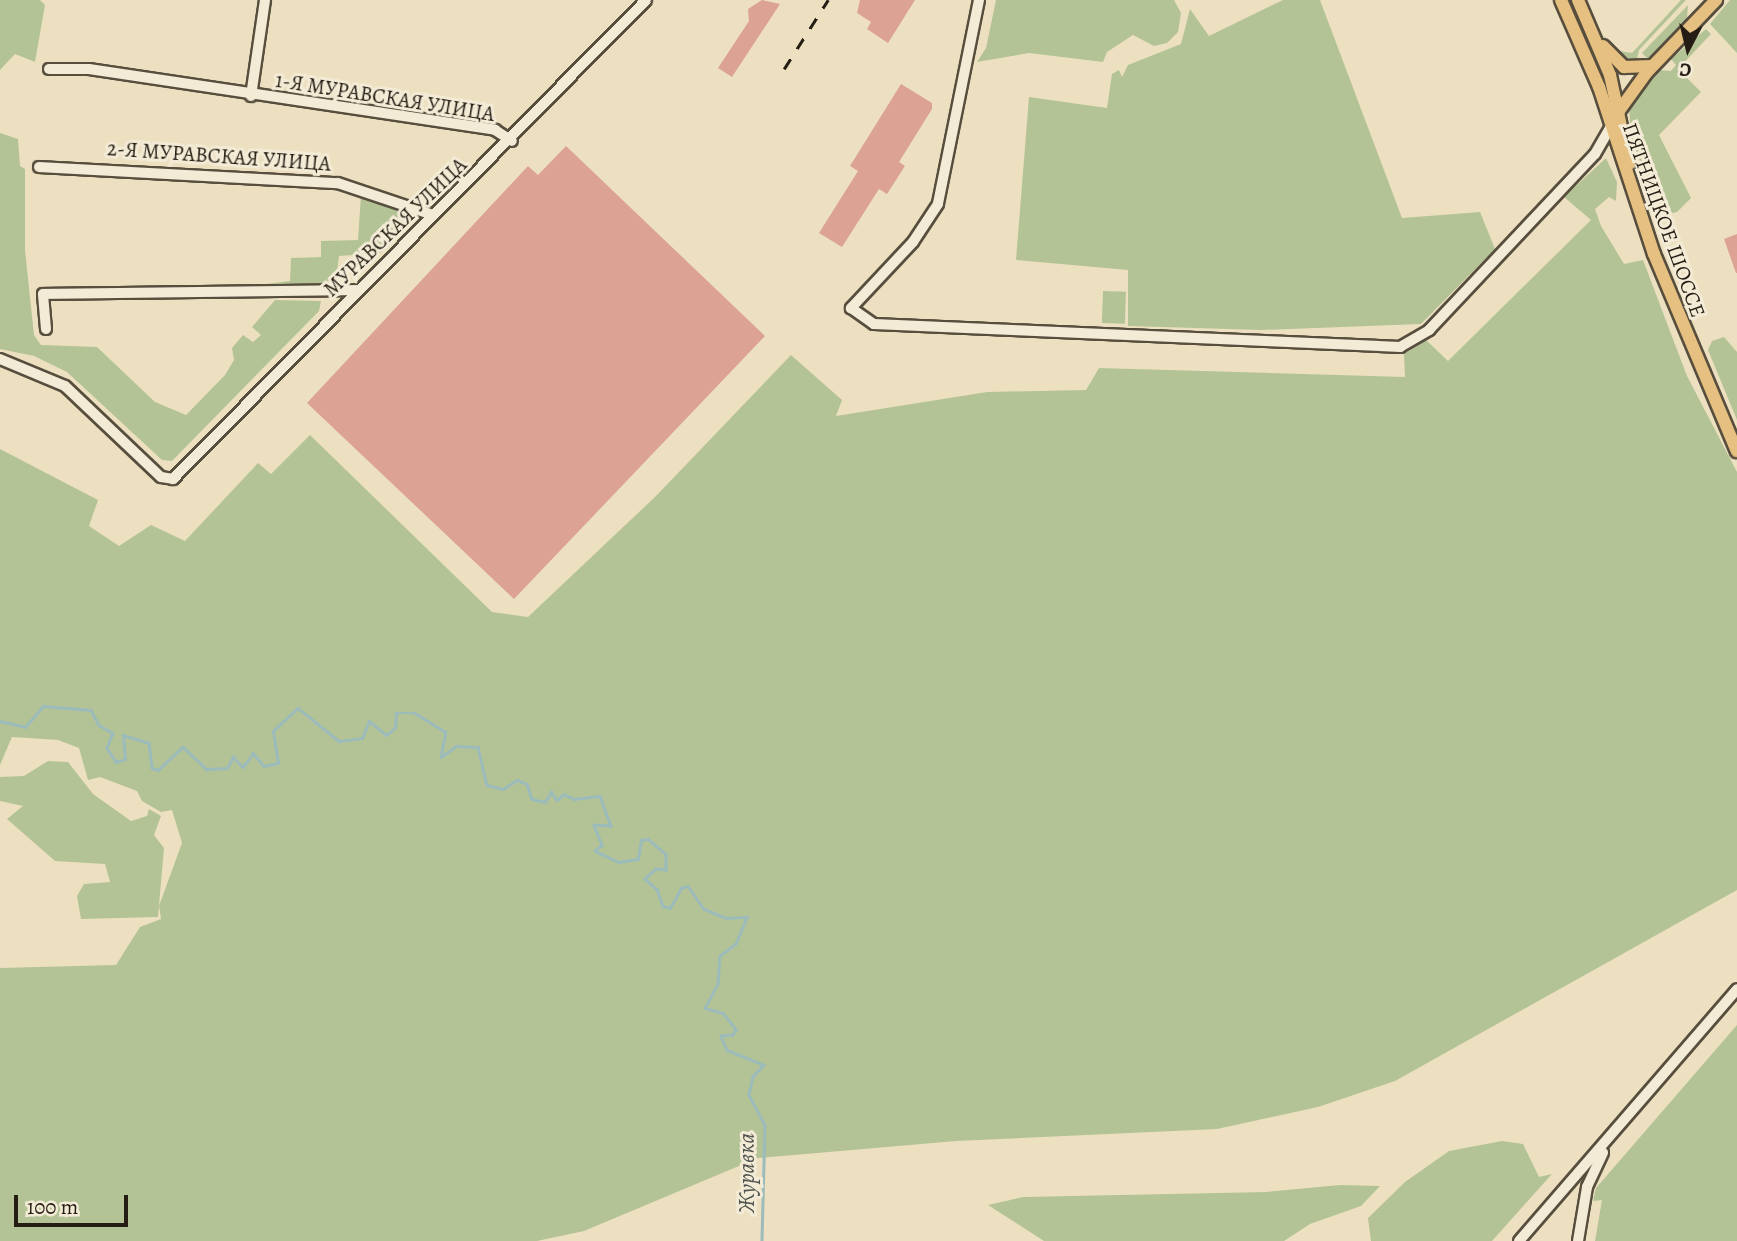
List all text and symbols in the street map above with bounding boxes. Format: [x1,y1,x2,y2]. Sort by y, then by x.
north arrow [1653,14,1723,84]
text: С [1678,56,1693,83]
street label: 1-Я МУРАВСКАЯ УЛИЦА [274,67,496,127]
street label: ПЯТНИЦКОЕ ШОССЕ [1617,119,1711,321]
street label: 2-Я МУРАВСКАЯ УЛИЦА [106,136,332,176]
street label: МУРАВСКАЯ УЛИЦА [318,152,472,302]
water label: Журавка [733,1133,761,1213]
scale bar [18,1182,131,1226]
text: 100 m [27,1193,78,1221]

